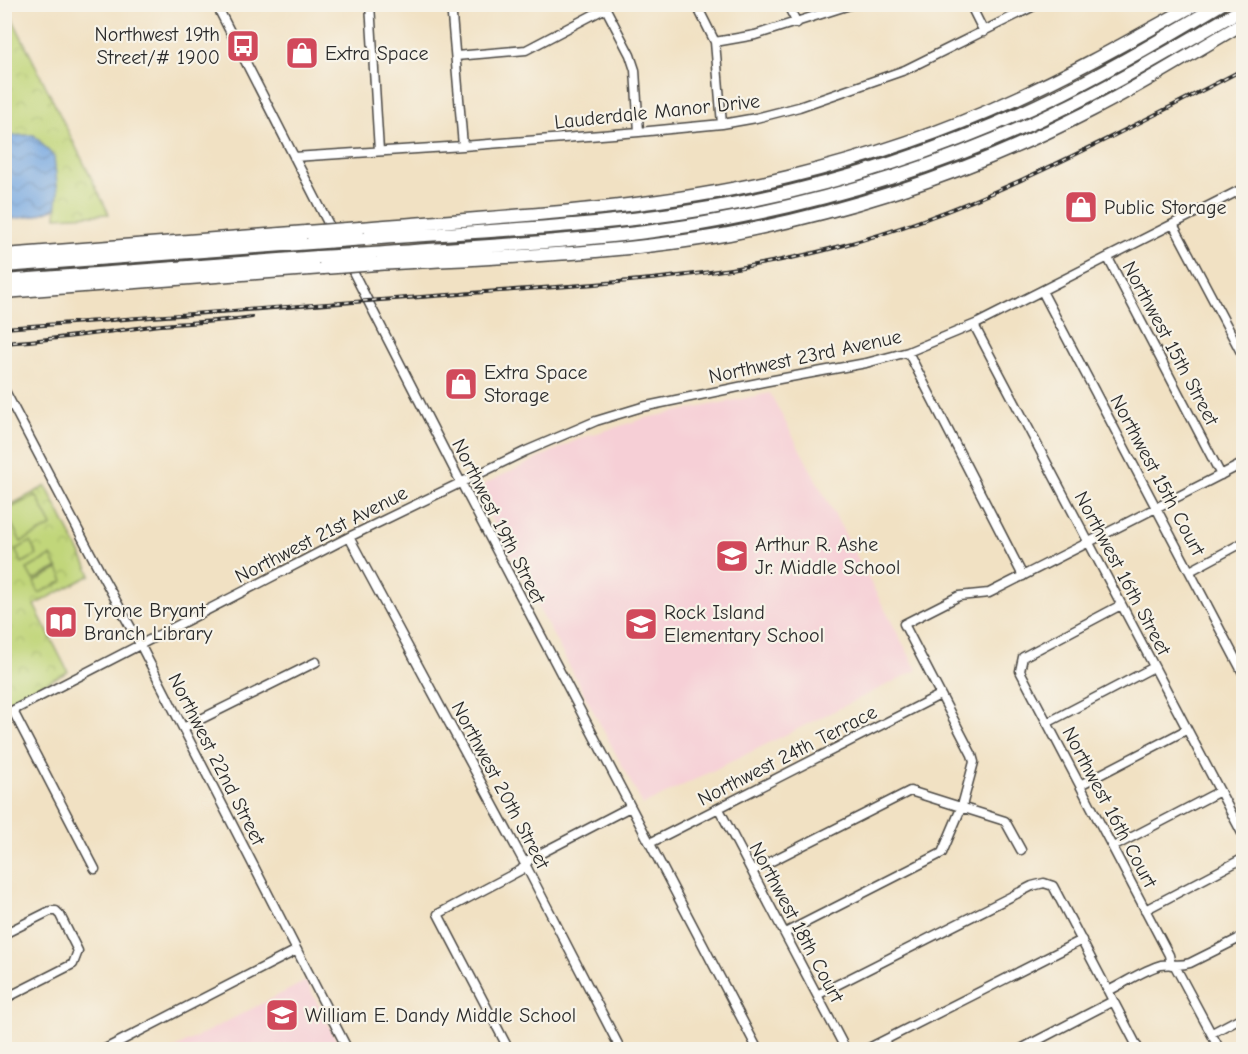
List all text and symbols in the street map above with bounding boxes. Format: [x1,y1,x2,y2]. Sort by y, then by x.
place label: Northwest 19th Street/# 1900 [95,23,220,69]
bus stop icon: Northwest 19th Street/# 1900 [225,28,261,64]
shop icon: Extra Space [284,35,320,71]
place label: Extra Space [325,42,428,65]
street label: Lauderdale Manor Drive [553,89,761,134]
shop icon: Public Storage [1063,189,1099,225]
place label: Public Storage [1104,196,1227,219]
street label: Northwest 15th Street [1118,257,1224,430]
street label: Northwest 23rd Avenue [707,325,904,388]
place label: Extra Space Storage [484,361,587,407]
shop icon: Extra Space Storage [443,366,479,402]
street label: Northwest 15th Court [1105,391,1210,561]
street label: Northwest 19th Street [447,435,551,609]
street label: Northwest 21st Avenue [231,481,411,588]
street label: Northwest 16th Street [1070,487,1176,660]
place label: Arthur R. Ashe Jr. Middle School [755,533,900,579]
school or university icon: Arthur R. Ashe Jr. Middle School [714,538,750,574]
place label: Tyrone Bryant Branch Library [84,599,212,645]
place label: Rock Island Elementary School [664,601,824,647]
library icon: Tyrone Bryant Branch Library [43,604,79,640]
school or university icon: Rock Island Elementary School [623,606,659,642]
street label: Northwest 22nd Street [163,669,270,850]
street label: Northwest 20th Street [447,698,555,874]
street label: Northwest 24th Terrace [694,700,881,811]
street label: Northwest 16th Court [1057,723,1162,893]
street label: Northwest 18th Court [744,838,849,1008]
school or university icon: William E. Dandy Middle School [264,997,300,1033]
place label: William E. Dandy Middle School [305,1004,576,1027]

